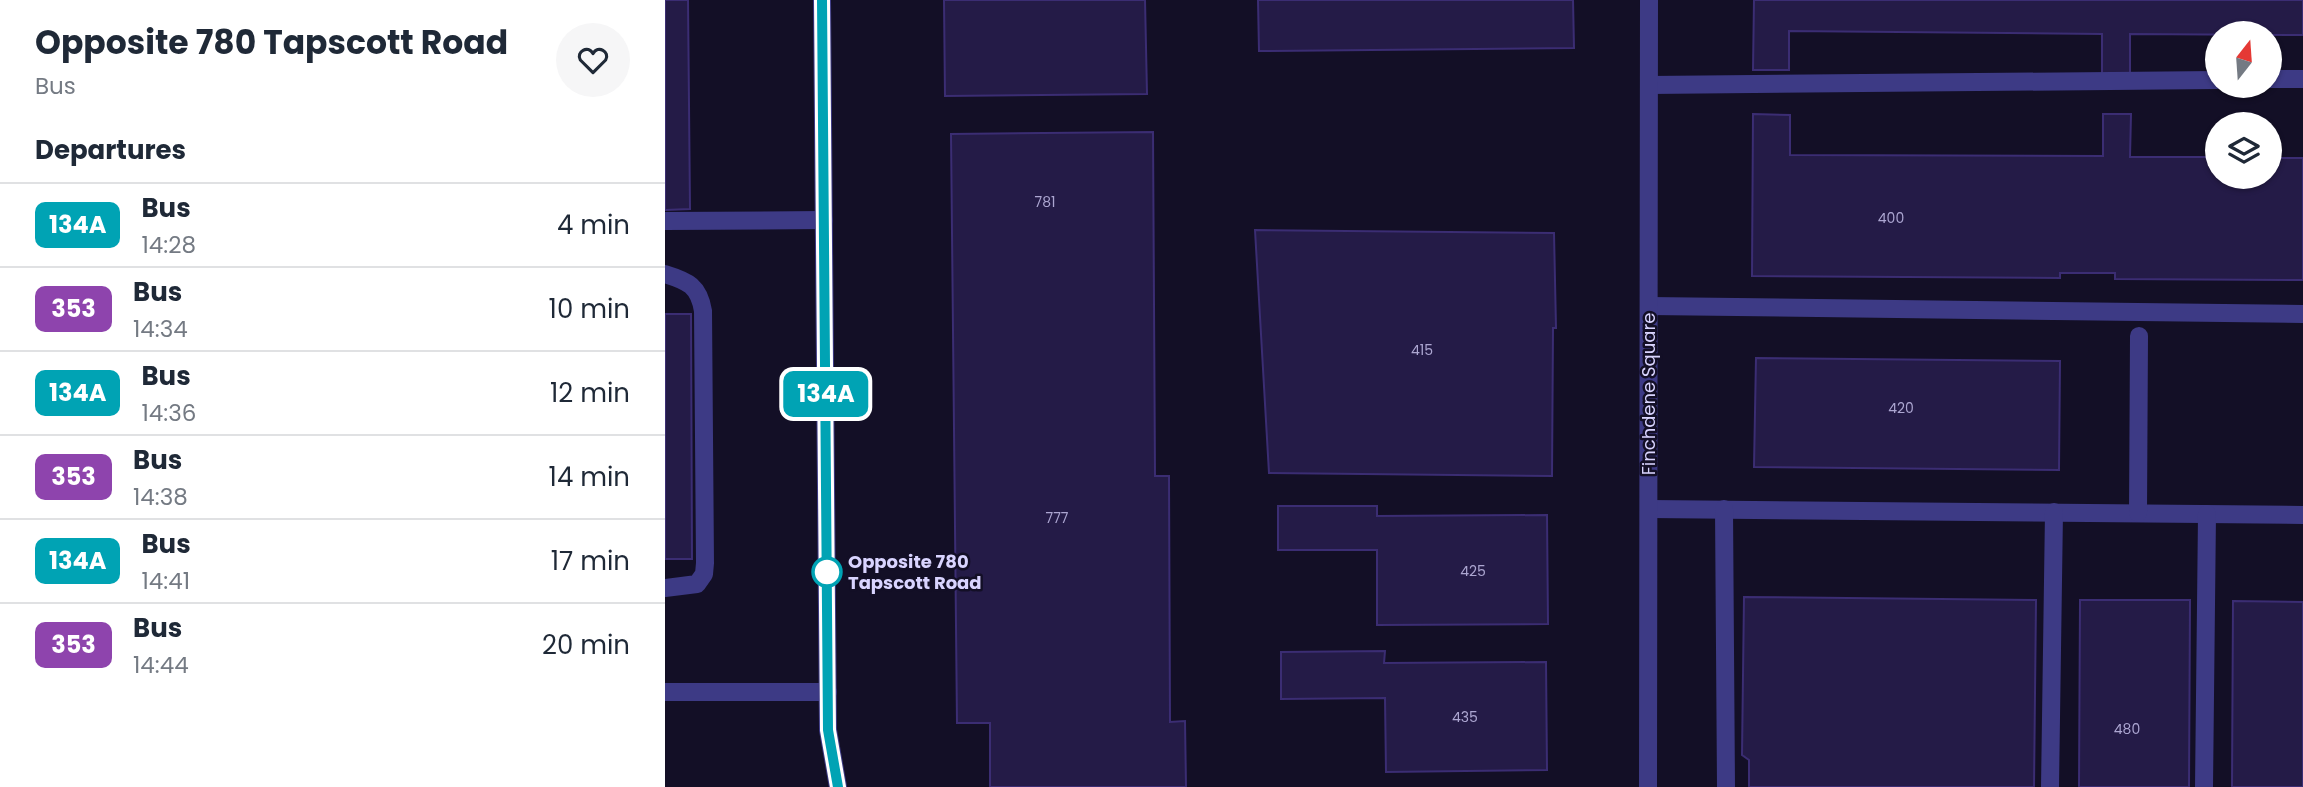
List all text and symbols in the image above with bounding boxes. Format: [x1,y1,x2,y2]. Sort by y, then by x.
text: Opposite 780 Tapscott Road [35,19,508,66]
north arrow [2205,21,2282,98]
map controls [2205,21,2282,189]
button: heart [556,23,630,97]
text: Bus [35,70,76,102]
button: layers [2205,112,2282,189]
text: Departures [35,132,186,168]
text: Bus [141,190,191,226]
house number: 781 [1035,192,1055,212]
text: 4 min [557,207,630,243]
text: 134A [49,208,106,241]
house number: 400 [1878,208,1904,228]
text: 14:28 [141,229,196,261]
text: Bus [133,274,182,310]
text: 10 min [549,291,630,327]
text: 353 [51,292,96,325]
text: 14:34 [133,313,188,345]
street label: Finchdene Square [1636,313,1661,475]
house number: 415 [1411,340,1433,360]
text: Bus [141,358,191,394]
line badge: 134A [777,371,875,417]
text: 12 min [550,375,630,411]
text: 134A [49,376,106,409]
text: 134A [797,377,855,410]
text: 14:36 [141,397,196,429]
house number: 420 [1888,398,1914,418]
text: Bus [133,442,182,478]
text: 14 min [549,459,630,495]
text: 353 [51,460,96,493]
text: 14:38 [133,481,188,513]
house number: 777 [1046,508,1069,528]
text: Bus [141,526,191,562]
text: 17 min [551,543,630,579]
text: 134A [49,544,106,577]
place label: Opposite 780 Tapscott Road [848,549,982,595]
marker: Opposite 780 Tapscott Road [812,557,842,587]
house number: 425 [1460,561,1486,581]
text: 14:41 [141,565,190,597]
text: Bus [133,610,182,646]
text: 20 min [542,627,630,663]
text: 353 [51,628,96,661]
text: 14:44 [133,649,189,681]
house number: 435 [1452,707,1478,727]
house number: 480 [2114,719,2140,739]

